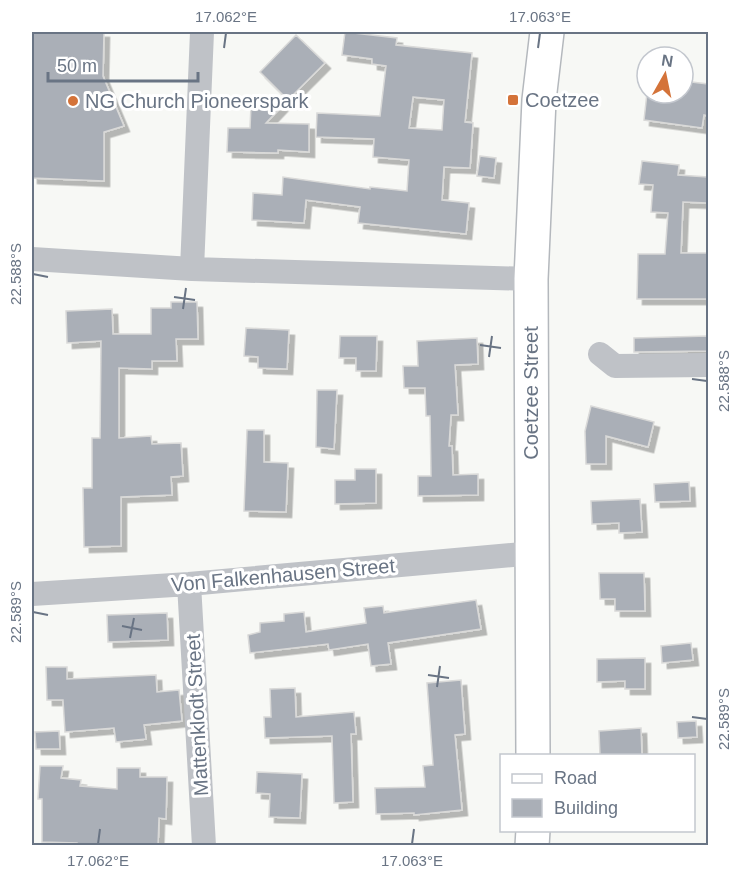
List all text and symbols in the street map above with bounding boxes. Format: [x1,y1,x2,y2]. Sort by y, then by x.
text: 17.062°E [195,8,257,25]
text: 17.063°E [509,8,571,25]
scale bar [48,45,198,83]
north arrow [635,45,695,105]
text: N [660,51,674,70]
text: 50 m [57,56,97,76]
place label: Coetzee [525,89,600,111]
place label: NG Church Pioneerspark [85,90,309,112]
marker: Coetzee [506,93,520,107]
marker: NG Church Pioneerspark [66,94,80,108]
text: 22.588°S [7,243,24,305]
street label: Coetzee Street [520,326,542,460]
text: 22.588°S [715,350,732,412]
street label: Von Falkenhausen Street [170,554,396,596]
text: 22.589°S [7,581,24,643]
street label: Mattenklodt Street [182,633,212,797]
text: 22.589°S [715,688,732,750]
legend [500,754,695,832]
text: Road [554,768,597,788]
text: Building [554,798,618,818]
text: 17.062°E [67,852,129,869]
text: 17.063°E [381,852,443,869]

